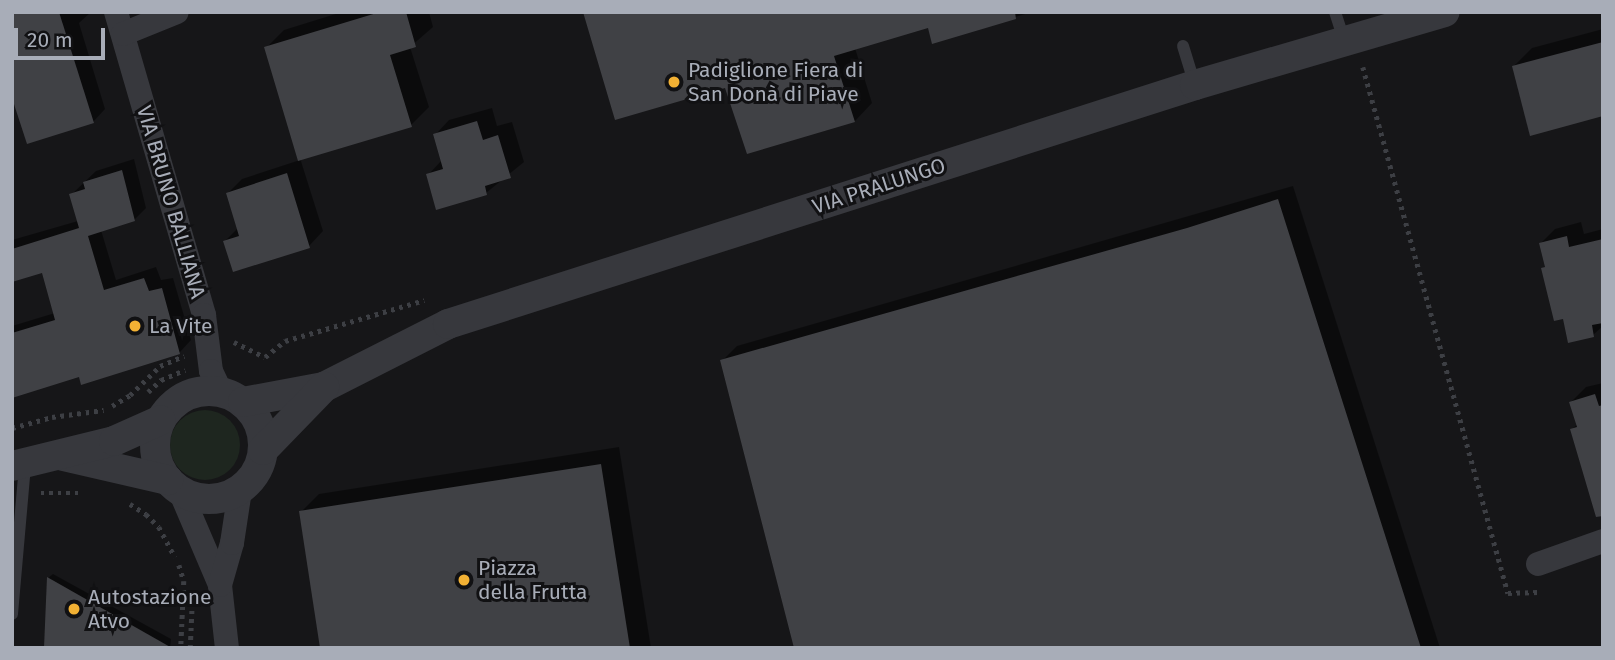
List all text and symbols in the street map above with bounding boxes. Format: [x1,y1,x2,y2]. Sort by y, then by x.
scale bar [18,14,108,58]
text: 20 m [27,27,73,53]
place label: Padiglione Fiera di San Donà di Piave [688,57,863,107]
marker: Padiglione Fiera di San Donà di Piave [666,74,682,90]
street label: VIA BRUNO BALLIANA [131,103,211,301]
street label: VIA PRALUNGO [809,153,949,219]
place label: La Vite [149,313,213,339]
marker: La Vite [127,318,143,334]
place label: Piazza della Frutta [478,555,588,605]
marker: Piazza della Frutta [456,572,472,588]
place label: Autostazione Atvo [88,584,212,634]
marker: Autostazione Atvo [66,601,82,617]

